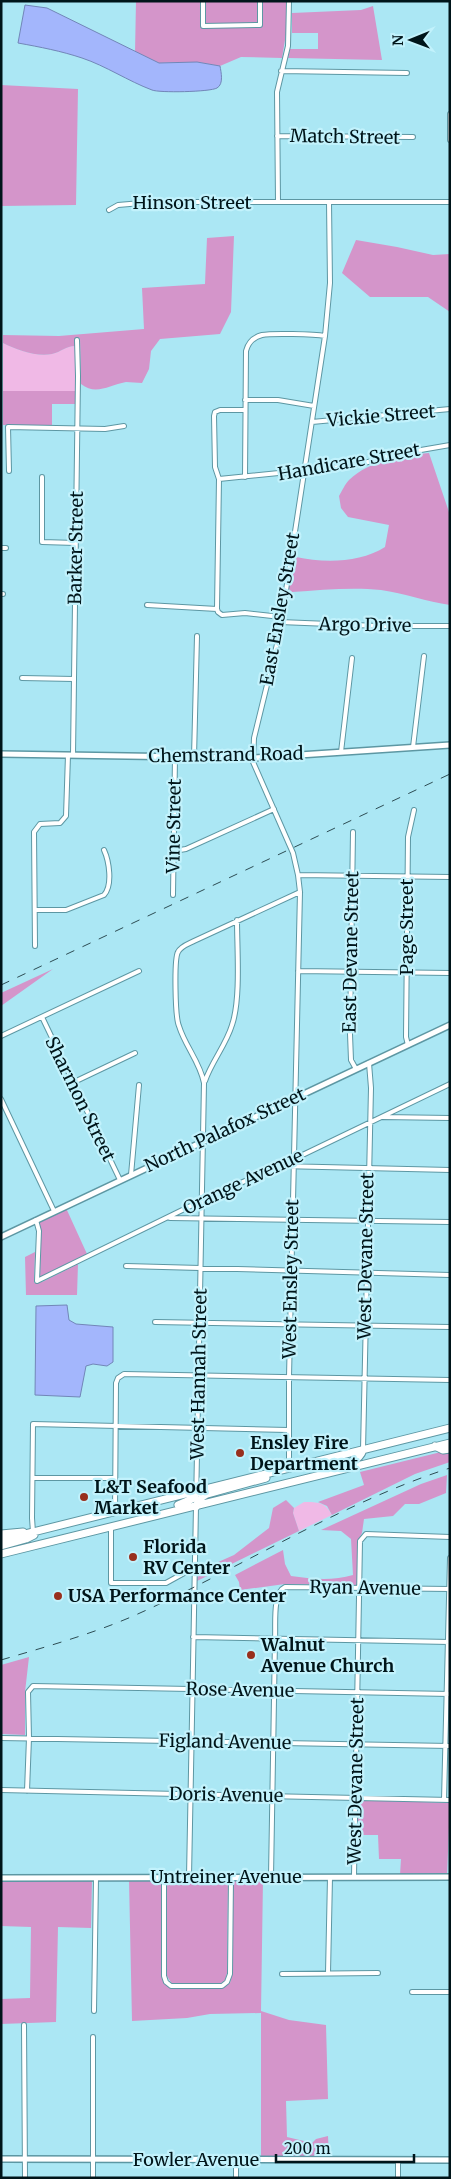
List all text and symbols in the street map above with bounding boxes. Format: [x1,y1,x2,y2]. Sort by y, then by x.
north arrow [386,15,436,65]
text: N [389,35,407,46]
street label: Match Street [290,124,400,149]
street label: Hinson Street [132,191,252,214]
street label: Vickie Street [325,399,436,432]
street label: Handicare Street [276,438,422,485]
street label: Barker Street [63,491,88,605]
street label: East Ensley Street [255,531,304,687]
street label: Argo Drive [317,612,412,637]
street label: Chemstrand Road [148,742,304,767]
street label: Vine Street [161,778,186,875]
street label: East Devane Street [338,871,363,1033]
street label: Page Street [395,879,418,975]
street label: Sharmon Street [40,1033,121,1165]
street label: North Palafox Street [141,1082,309,1177]
street label: Orange Avenue [179,1144,307,1219]
street label: West Devane Street [353,1172,378,1341]
street label: West Ensley Street [278,1199,303,1360]
street label: West Hannah Street [185,1288,211,1461]
place label: Ensley Fire Department [250,1431,359,1475]
marker: Ensley Fire Department [234,1447,246,1459]
place label: L&T Seafood Market [94,1475,207,1519]
marker: L&T Seafood Market [78,1491,90,1503]
place label: Florida RV Center [143,1535,230,1579]
marker: Florida RV Center [127,1551,139,1563]
street label: Ryan Avenue [309,1575,421,1600]
place label: USA Performance Center [68,1584,286,1607]
marker: USA Performance Center [52,1590,64,1602]
place label: Walnut Avenue Church [260,1633,394,1677]
marker: Walnut Avenue Church [245,1649,257,1661]
street label: Rose Avenue [186,1677,294,1702]
street label: West Devane Street [343,1697,368,1866]
street label: Figland Avenue [159,1729,291,1754]
street label: Doris Avenue [169,1782,283,1807]
street label: Untreiner Avenue [150,1865,302,1888]
scale bar [276,2132,414,2164]
text: 200 m [284,2139,331,2158]
street label: Fowler Avenue [133,2148,259,2171]

